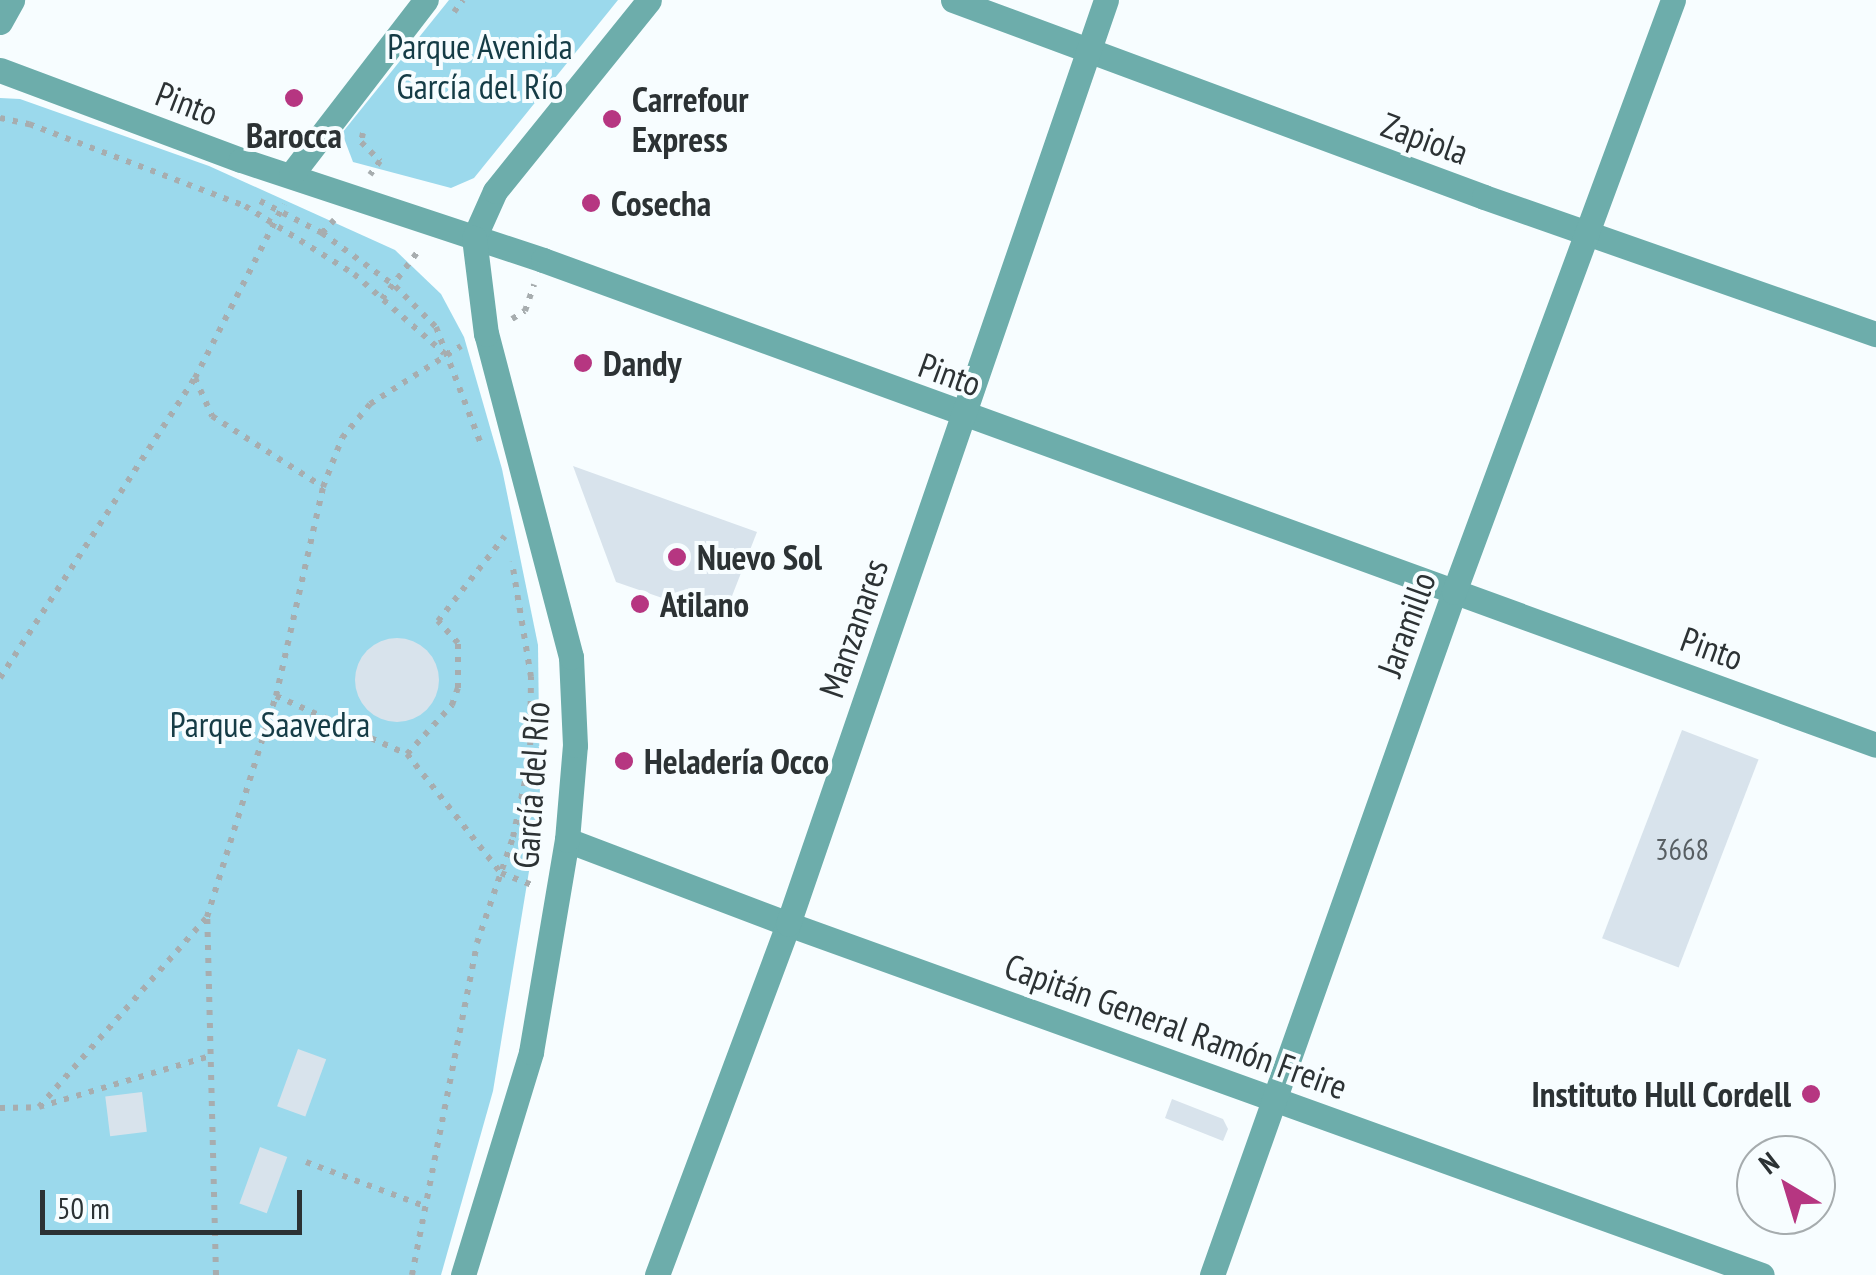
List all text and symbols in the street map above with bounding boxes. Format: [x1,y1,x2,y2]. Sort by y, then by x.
park label: Parque Avenida García del Río [387,25,573,107]
street label: Pinto [150,72,224,134]
place label: Carrefour Express [632,78,748,160]
marker: Barocca [283,87,305,109]
street label: Zapiola [1376,103,1474,173]
marker: Carrefour Express [601,108,623,130]
place label: Barocca [246,114,342,156]
place label: Cosecha [611,182,711,224]
marker: Cosecha [580,192,602,214]
place label: Dandy [603,342,681,384]
street label: Pinto [913,343,987,405]
marker: Dandy [572,352,594,374]
place label: Nuevo Sol [697,536,822,578]
marker: Nuevo Sol [666,546,688,568]
street label: Manzanares [810,553,896,703]
street label: Jaramillo [1368,566,1444,682]
place label: Atilano [660,583,749,625]
marker: Atilano [629,593,651,615]
street label: Pinto [1675,617,1749,679]
street label: García del Río [504,700,558,870]
park label: Parque Saavedra [170,703,370,745]
place label: Heladería Occo [644,740,829,782]
marker: Heladería Occo [613,750,635,772]
house number: 3668 [1655,831,1709,867]
street label: Capitán General Ramón Freire [999,945,1353,1107]
place label: Instituto Hull Cordell [1531,1073,1791,1115]
marker: Instituto Hull Cordell [1800,1083,1822,1105]
north arrow [1736,1135,1836,1235]
text: N [1751,1143,1786,1182]
scale bar [45,1170,308,1232]
text: 50 m [57,1188,110,1227]

